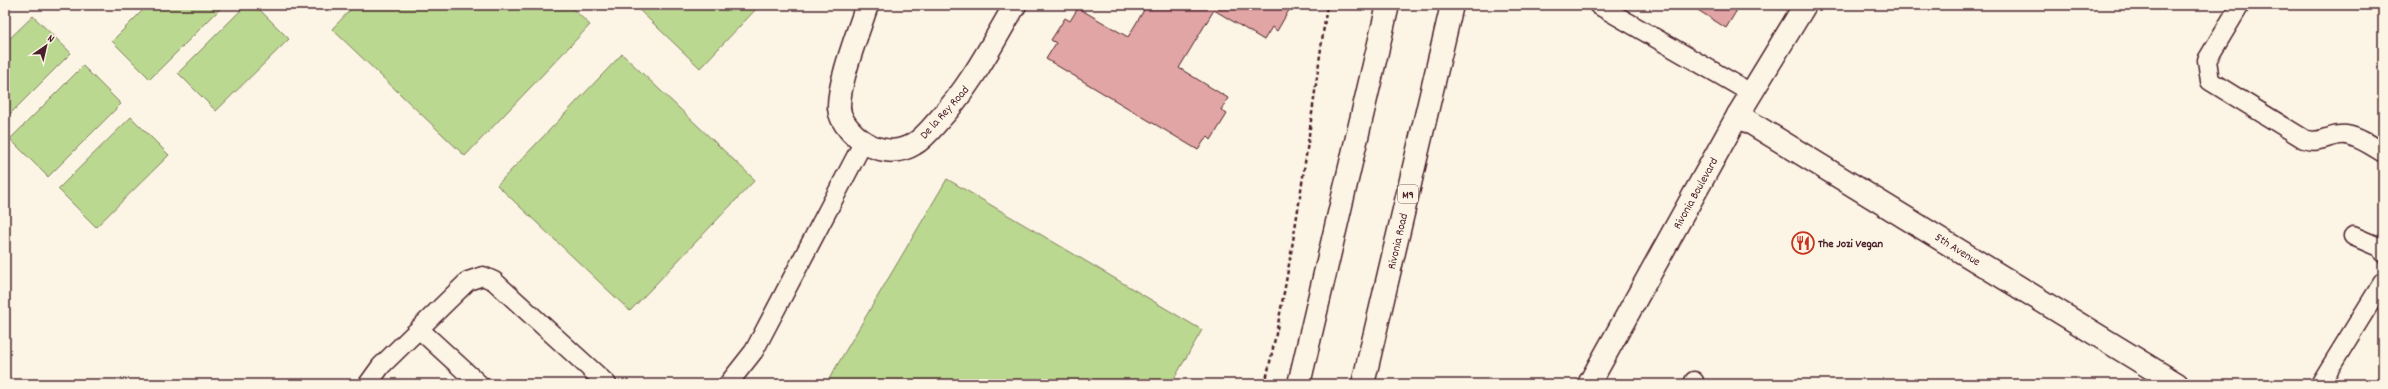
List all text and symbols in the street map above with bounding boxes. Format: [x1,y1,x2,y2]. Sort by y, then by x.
north arrow [26,26,66,66]
text: N [44,31,58,48]
street label: De la Rey Road [917,83,974,143]
street label: Rivonia Boulevard [1670,155,1723,233]
road number: M9 [1398,185,1418,203]
street label: Rivonia Road [1384,212,1413,271]
restaurant icon: The Jozi Vegan [1790,230,1816,256]
street label: 5th Avenue [1931,230,1983,271]
place label: The Jozi Vegan [1818,236,1883,253]

